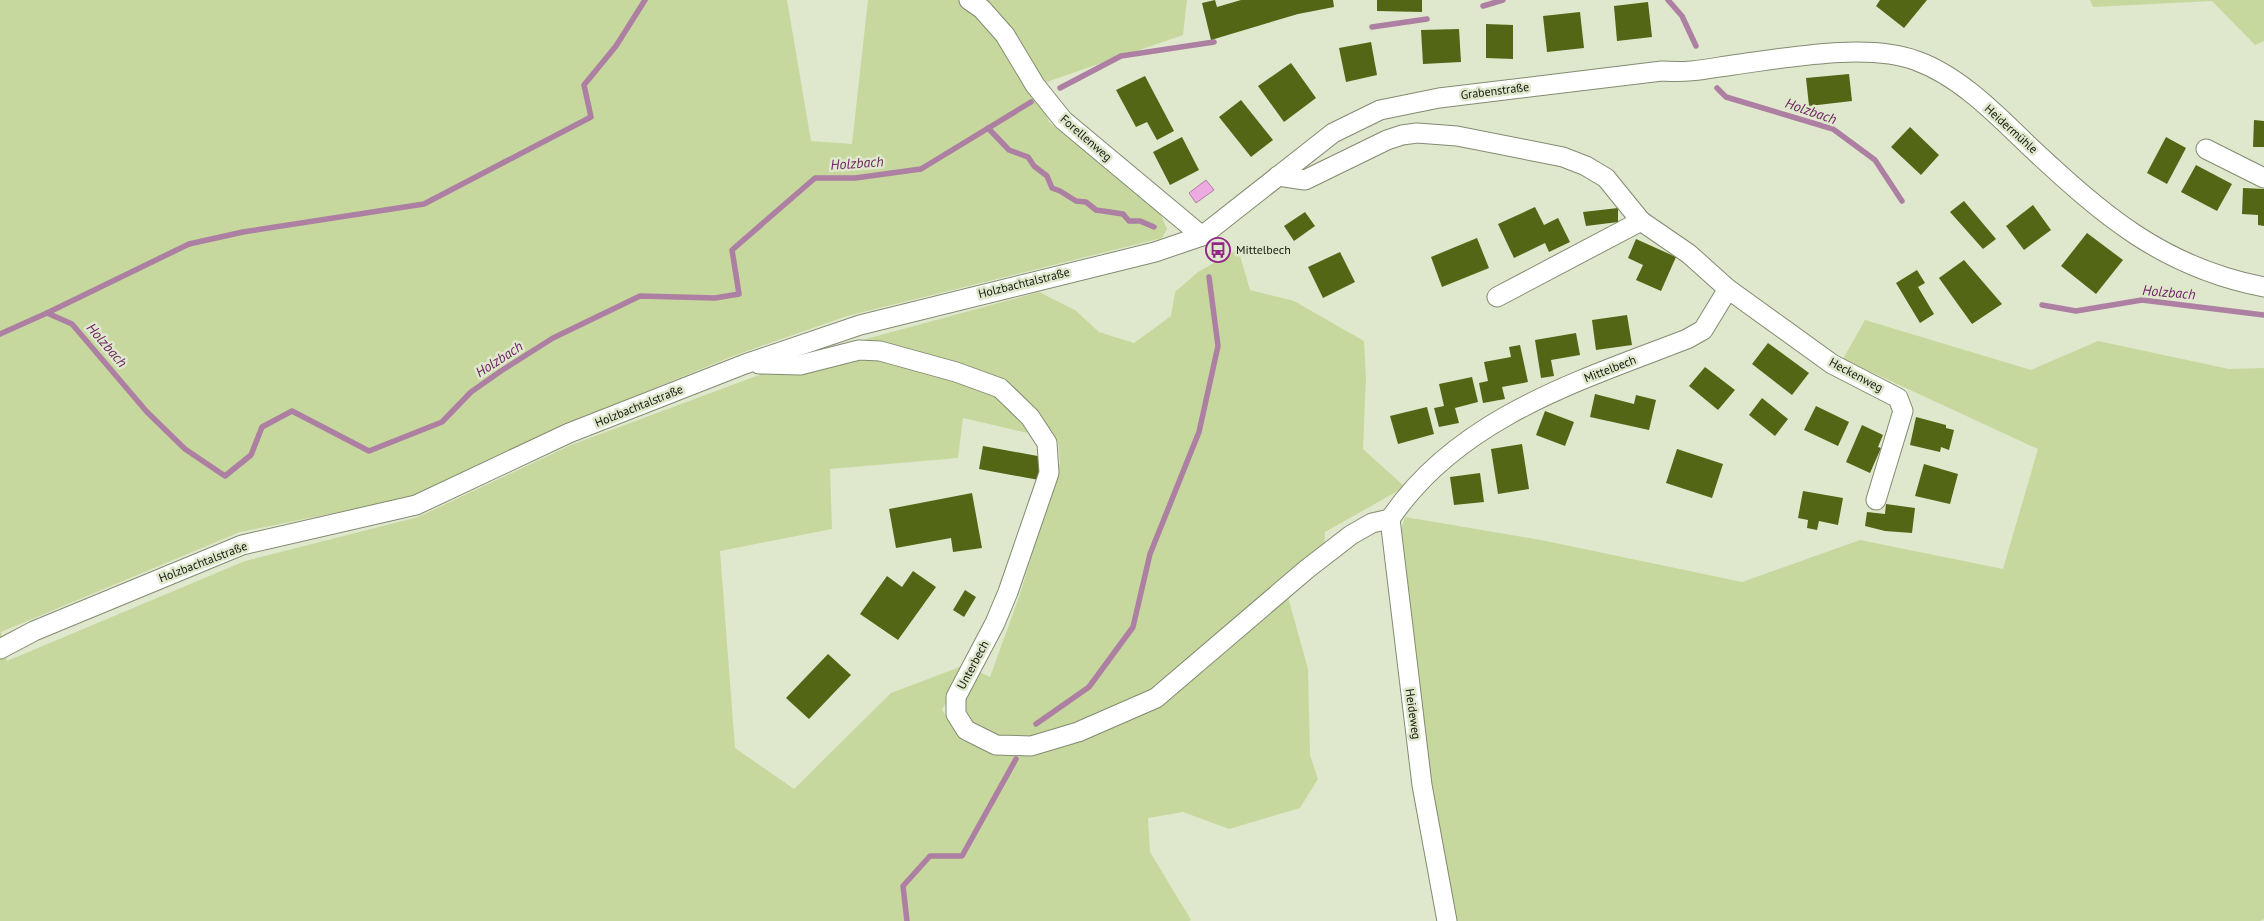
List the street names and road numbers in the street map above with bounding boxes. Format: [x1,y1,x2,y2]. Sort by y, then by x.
street label: Grabenstraße [1460,79,1530,102]
street label: Heidermühle [1982,101,2041,156]
street label: Forellenweg [1057,111,1115,164]
street label: Holzbachtalstraße [977,264,1071,301]
street label: Mittelbech [1582,352,1638,385]
street label: Heckenweg [1827,354,1886,395]
street label: Holzbachtalstraße [593,381,685,430]
street label: Holzbachtalstraße [156,538,249,585]
street label: Unterbech [954,638,992,692]
street label: Heideweg [1403,688,1424,740]

